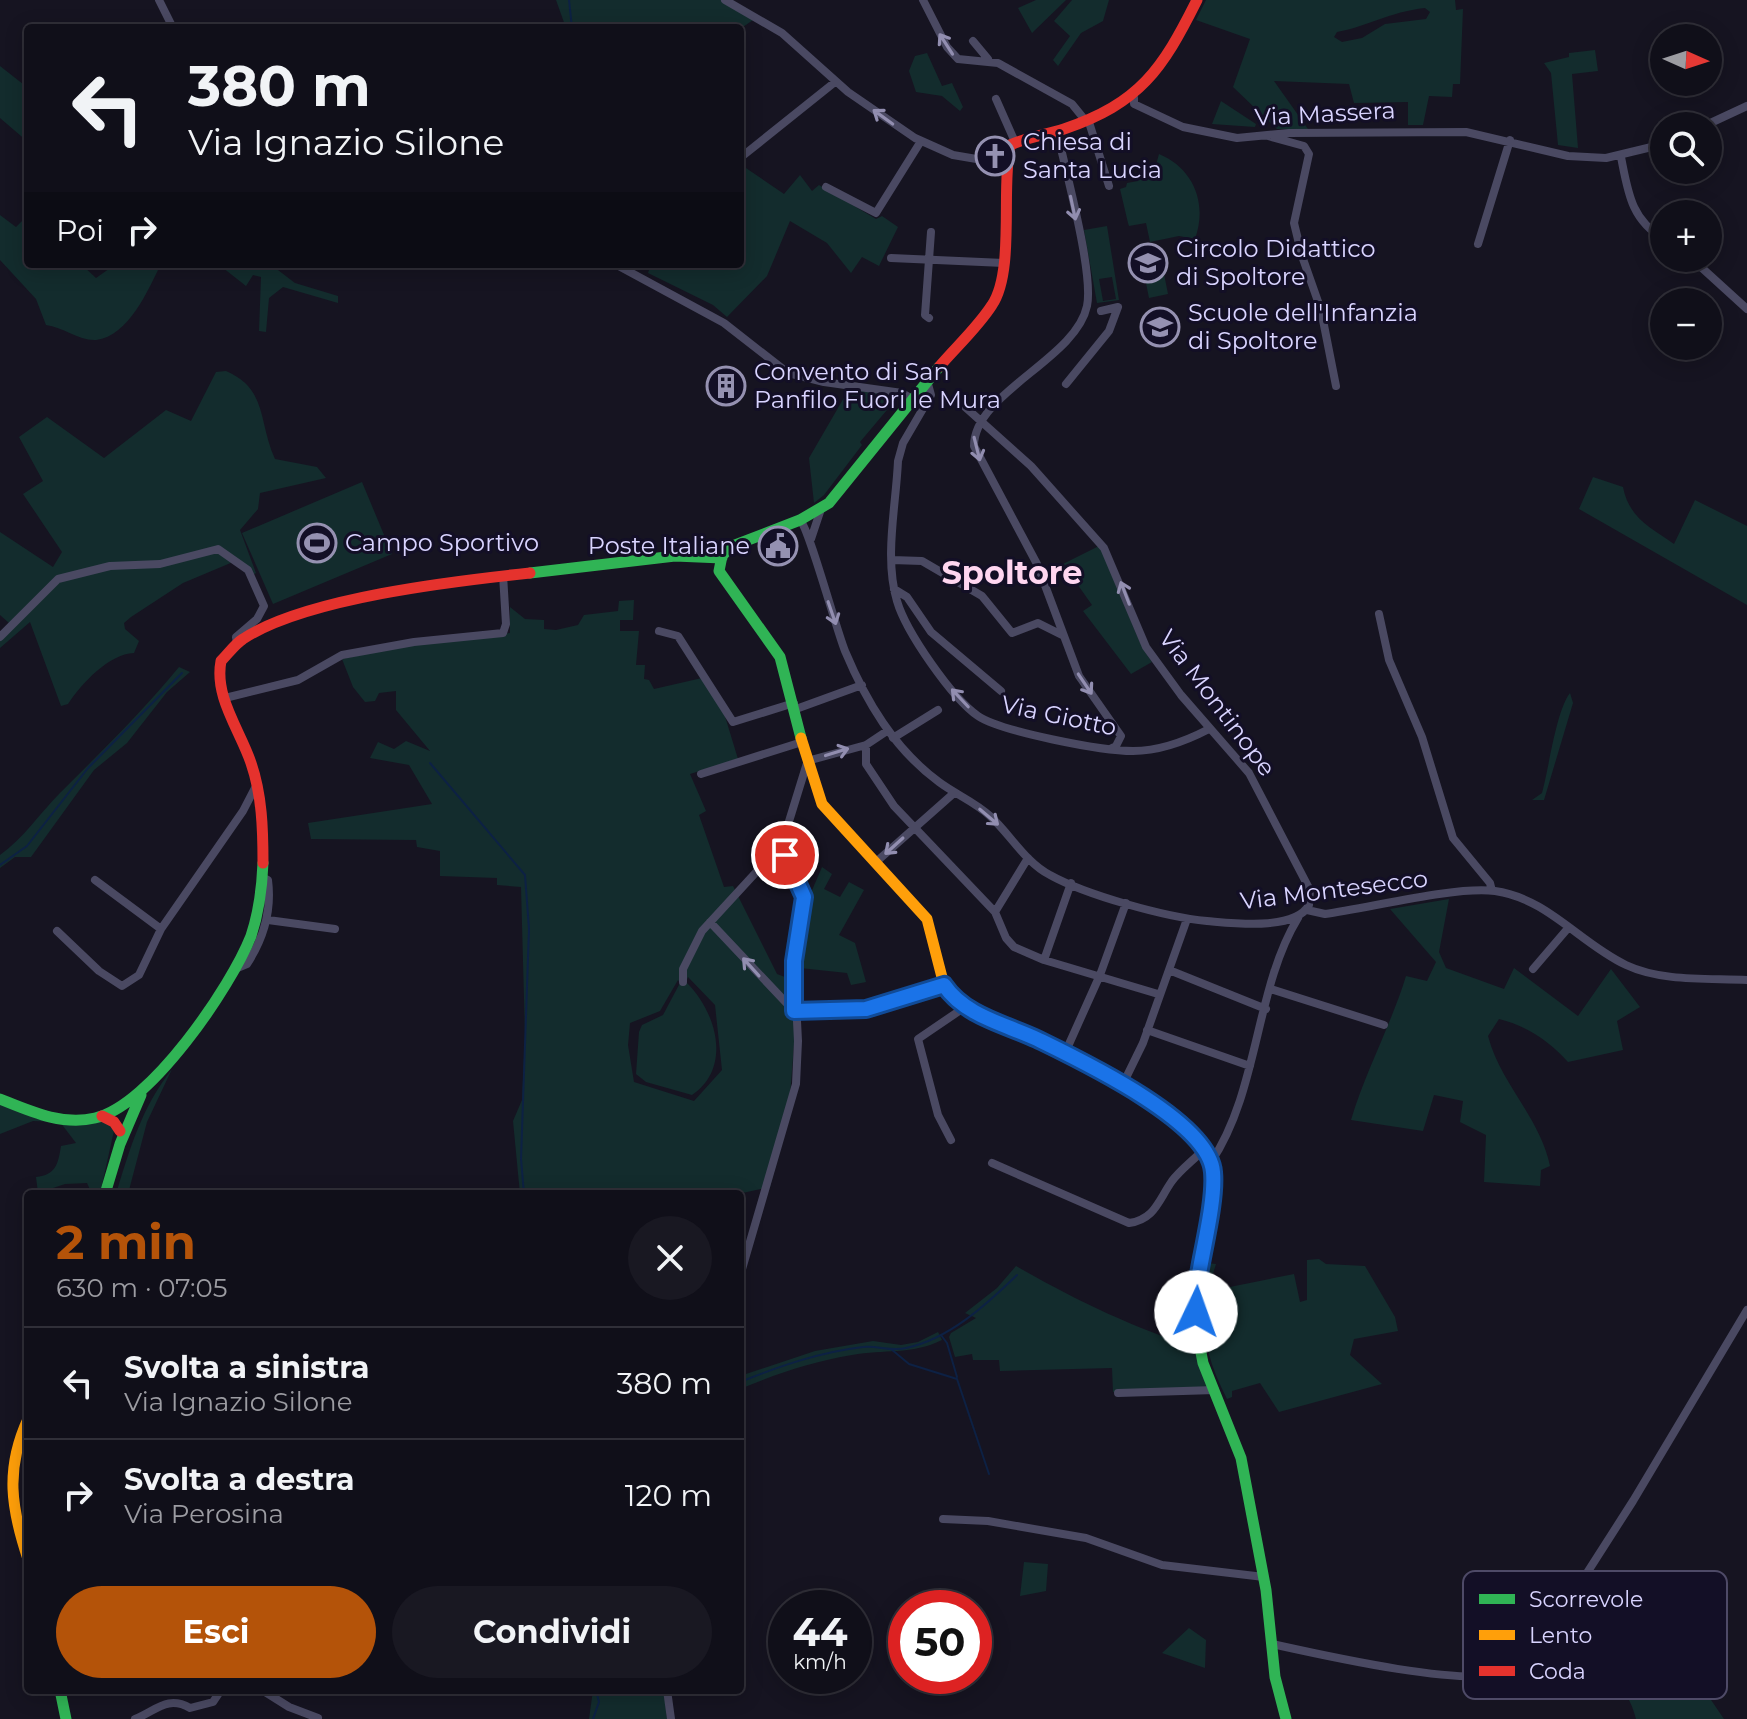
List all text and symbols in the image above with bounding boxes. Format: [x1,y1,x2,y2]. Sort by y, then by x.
north arrow [1650,24,1722,96]
map controls [1650,24,1722,360]
one-way arrow [938,33,955,55]
text: 380 m [188,52,371,120]
icon: left [56,56,160,160]
street label: Via Massera [1254,95,1396,132]
one-way arrow [872,109,894,125]
button: search [1650,112,1722,184]
text: Via Ignazio Silone [188,120,504,164]
place label: Chiesa di Santa Lucia [1023,127,1162,184]
church icon: Chiesa di Santa Lucia [974,135,1016,177]
one-way arrow [1066,194,1081,220]
button: + [1650,200,1722,272]
icon: right [120,208,164,252]
text: Poi [56,212,104,249]
place label: Circolo Didattico di Spoltore [1176,234,1376,291]
school or university icon: Circolo Didattico di Spoltore [1127,242,1169,284]
button: − [1650,288,1722,360]
place label: Scuole dell'Infanzia di Spoltore [1188,298,1418,355]
school or university icon: Scuole dell'Infanzia di Spoltore [1139,306,1181,348]
place label: Convento di San Panfilo Fuori le Mura [754,357,1001,414]
building icon: Convento di San Panfilo Fuori le Mura [705,365,747,407]
one-way arrow [971,436,986,462]
sports icon: Campo Sportivo [296,522,338,564]
public building icon: Poste Italiane [757,525,799,567]
place label: Campo Sportivo [345,528,539,557]
place label: Poste Italiane [588,531,750,560]
district label: Spoltore [941,553,1083,592]
one-way arrow [1117,581,1131,605]
one-way arrow [825,600,840,625]
street label: Via Montinope [1153,624,1282,782]
one-way arrow [1077,672,1093,695]
one-way arrow [951,688,970,709]
street label: Via Giotto [999,689,1119,742]
one-way arrow [823,744,849,759]
one-way arrow [978,808,998,826]
pin [751,821,819,889]
icon: arrive [763,833,807,877]
one-way arrow [884,836,904,854]
street label: Via Montesecco [1238,864,1430,915]
one-way arrow [743,958,761,978]
text: 2 min [56,1213,196,1271]
button: close [628,1216,712,1300]
position arrow [1154,1270,1238,1354]
text: 630 m · 07:05 [56,1272,228,1304]
text: Svolta a sinistra [124,1349,370,1386]
icon: left [56,1361,100,1405]
text: 380 m [616,1365,712,1402]
text: Via Ignazio Silone [124,1386,352,1418]
text: Svolta a destra [124,1461,354,1498]
icon: right [56,1473,100,1517]
text: 120 m [625,1477,712,1514]
text: Via Perosina [124,1498,284,1530]
legend [1463,1571,1727,1699]
button: Esci [56,1586,376,1678]
button: Condividi [392,1586,712,1678]
text: Scorrevole [1529,1586,1643,1613]
speed limit sign: 50 [888,1590,992,1694]
text: 44 [792,1607,848,1656]
text: Lento [1529,1622,1592,1649]
text: km/h [793,1650,847,1674]
text: Coda [1529,1658,1586,1685]

